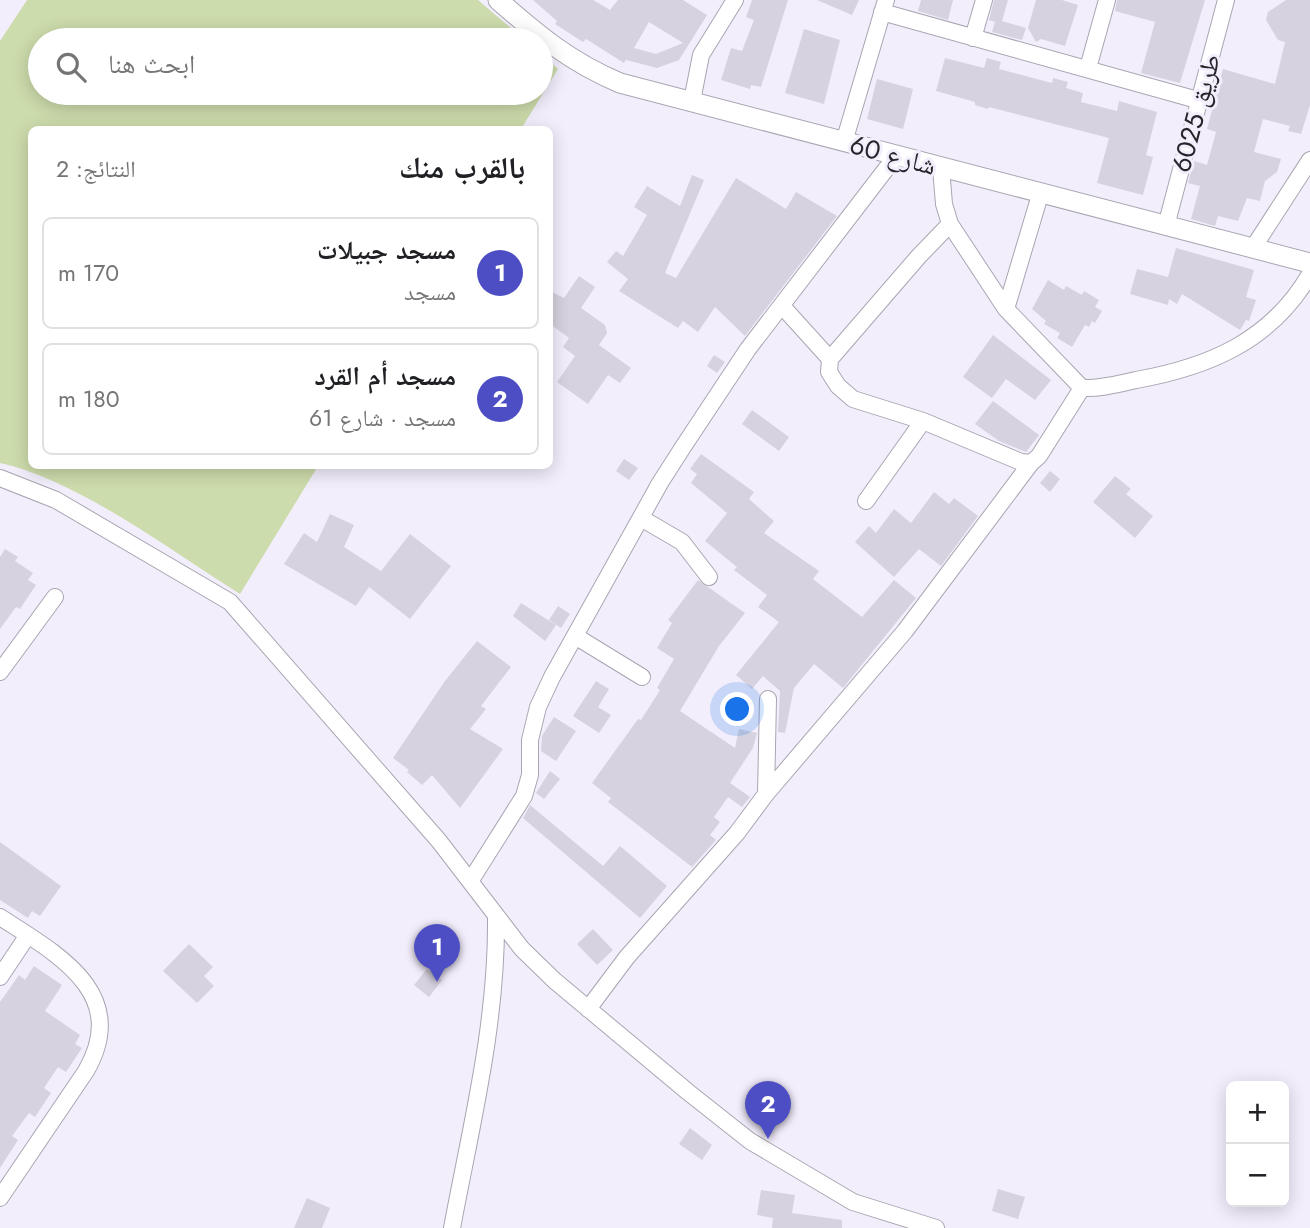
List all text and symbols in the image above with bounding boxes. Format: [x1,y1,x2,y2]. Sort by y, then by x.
search box [28,28,553,105]
text: ابحث هنا [108,45,195,83]
icon: search [52,48,90,86]
street label: طريق 6025 [1162,50,1230,176]
street label: شارع 60 [846,125,940,185]
text: بالقرب منك [399,146,525,189]
text: النتائج: 2 [56,152,136,186]
text: مسجد جبيلات [317,231,456,269]
text: 170 m [58,256,119,290]
text: 1 [494,256,506,290]
text: مسجد [404,275,456,309]
text: مسجد أم القرد [315,357,456,395]
text: 180 m [58,382,120,416]
text: 2 [492,382,508,416]
text: مسجد · شارع 61 [309,401,456,435]
your location [720,692,754,726]
pin: 1 [414,924,460,982]
pin: 2 [745,1081,791,1139]
map controls [1226,1081,1289,1207]
button: + [1226,1081,1289,1144]
button: − [1226,1144,1289,1207]

